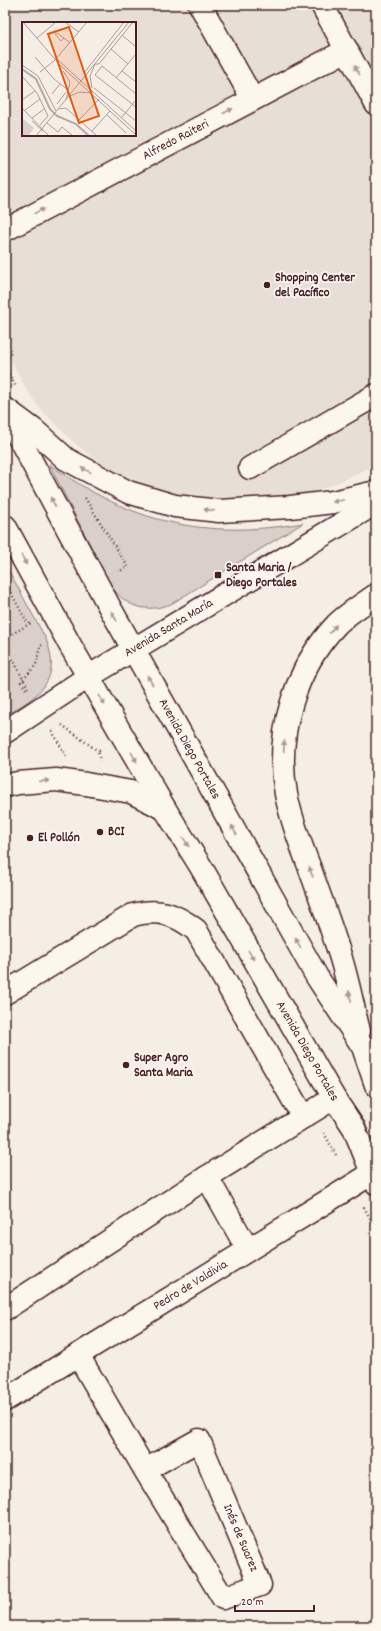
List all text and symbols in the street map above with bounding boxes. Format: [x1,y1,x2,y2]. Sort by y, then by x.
inset map [22,22,136,136]
one-way arrow [354,64,361,75]
one-way arrow [223,108,234,114]
street label: Alfredo Raiteri [139,114,213,165]
one-way arrow [34,208,45,215]
place label: Shopping Center del Pacífico [275,269,356,303]
marker: Shopping Center del Pacífico [262,280,272,290]
one-way arrow [80,467,92,473]
one-way arrow [50,496,56,507]
one-way arrow [332,498,344,504]
one-way arrow [202,507,215,513]
one-way arrow [20,555,27,566]
place label: Santa Maria / Diego Portales [226,559,297,593]
marker: Santa Maria / Diego Portales [213,570,223,580]
street label: Avenida Santa María [121,594,218,662]
one-way arrow [111,610,118,622]
one-way arrow [329,623,338,634]
one-way arrow [146,674,153,686]
one-way arrow [98,694,105,706]
street label: Avenida Diego Portales [153,695,225,803]
one-way arrow [281,740,288,752]
one-way arrow [131,751,138,763]
one-way arrow [38,777,50,784]
place label: BCI [108,823,126,842]
one-way arrow [231,824,237,836]
marker: BCI [95,827,105,837]
place label: El Pollón [38,829,80,848]
marker: El Pollón [25,833,35,843]
one-way arrow [182,837,190,847]
one-way arrow [308,866,314,878]
one-way arrow [294,937,301,949]
one-way arrow [248,949,255,961]
one-way arrow [347,990,353,1002]
street label: Avenida Diego Portales [271,998,344,1105]
place label: Super Agro Santa Maria [134,1049,194,1083]
marker: Super Agro Santa Maria [121,1060,131,1070]
street label: Pedro de Valdivia [150,1255,232,1316]
street label: Inés de Suarez [217,1501,263,1575]
scale bar [235,1587,314,1613]
text: 20 m [241,1594,264,1611]

